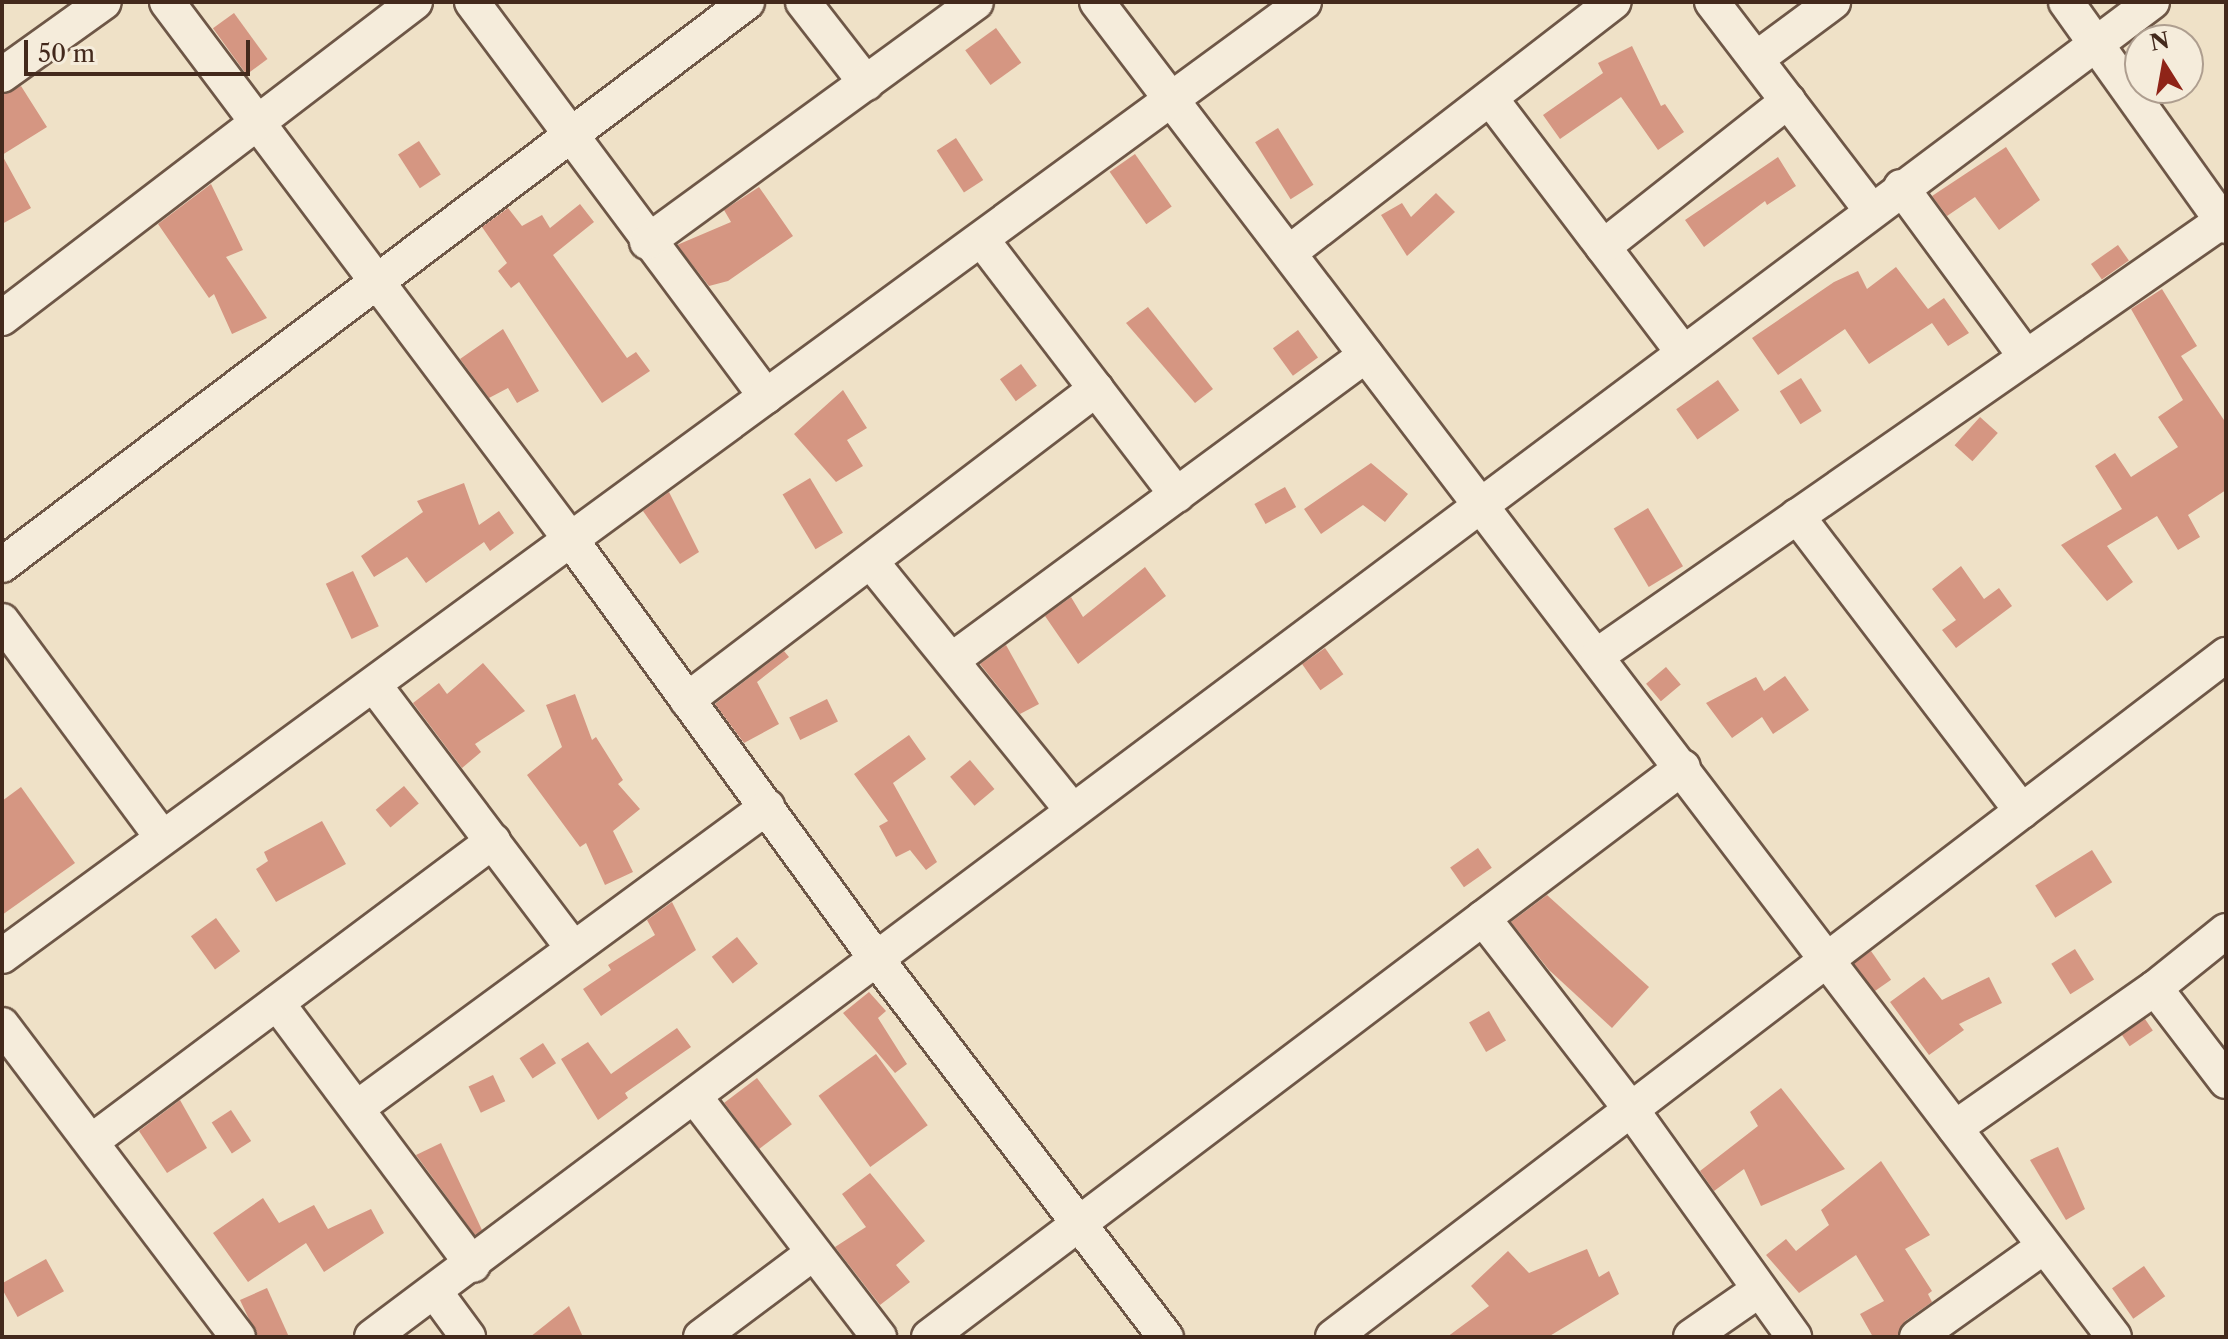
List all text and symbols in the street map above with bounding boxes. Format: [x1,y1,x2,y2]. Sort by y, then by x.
scale bar [28,24,254,74]
north arrow [2124,24,2204,104]
text: N [2148,27,2172,57]
text: 50 m [38,39,95,68]

